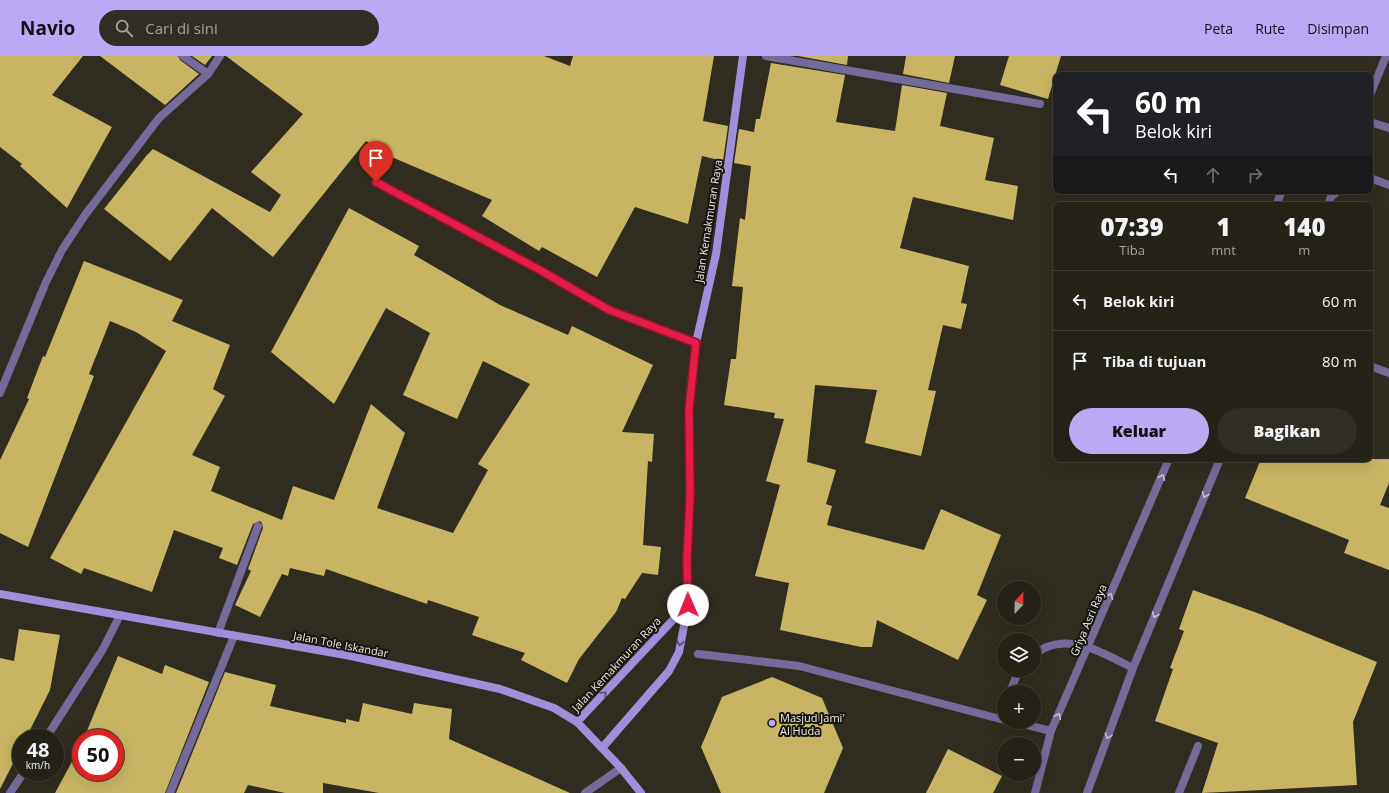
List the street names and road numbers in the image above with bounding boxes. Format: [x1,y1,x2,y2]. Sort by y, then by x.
street label: Jalan Kemakmuran Raya [691,158,725,285]
street label: Griya Asri Raya [1066,582,1110,658]
street label: Jalan Kemakmuran Raya [567,613,664,715]
street label: Jalan Tole Iskandar [291,627,390,661]

